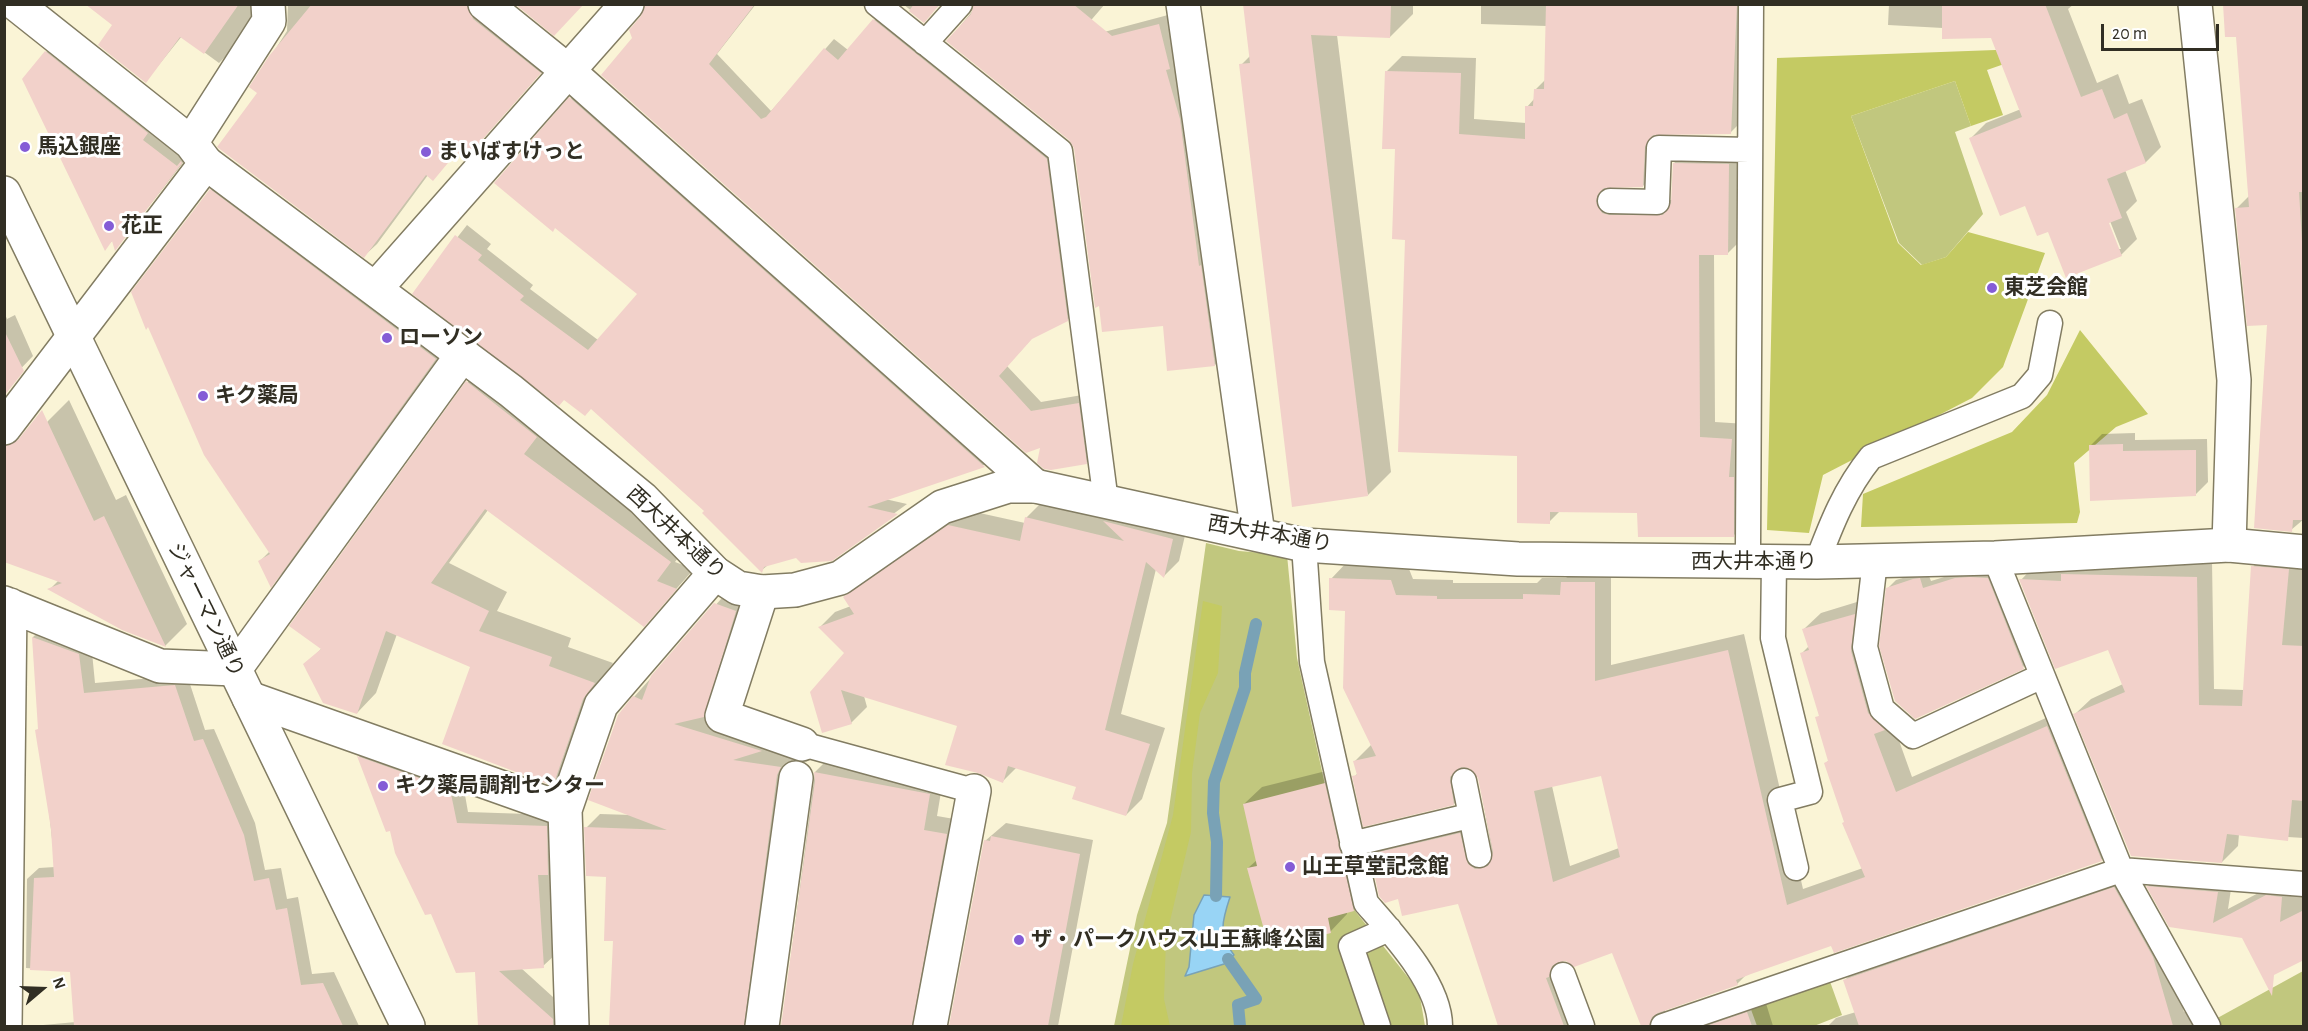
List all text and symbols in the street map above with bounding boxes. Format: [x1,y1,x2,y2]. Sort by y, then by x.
scale bar [2104,12,2222,50]
text: 20 m [2112,25,2147,43]
place label: 馬込銀座 [37,134,121,160]
place label: まいばすけっと [438,139,585,165]
marker: 馬込銀座 [18,140,32,154]
marker: まいばすけっと [419,145,433,159]
place label: 花正 [121,213,163,239]
marker: 花正 [102,219,116,233]
place label: 東芝会館 [2004,275,2088,301]
marker: 東芝会館 [1985,281,1999,295]
place label: ローソン [399,325,483,351]
marker: ローソン [380,331,394,345]
place label: キク薬局 [215,383,299,409]
marker: キク薬局 [196,389,210,403]
street label: 西大井本通り [621,481,731,585]
street label: 西大井本通り [1206,511,1334,557]
street label: ジャーマン通り [162,538,250,682]
street label: 西大井本通り [1691,549,1817,575]
place label: キク薬局調剤センター [395,773,605,799]
marker: キク薬局調剤センター [376,779,390,793]
place label: 山王草堂記念館 [1302,854,1449,880]
marker: 山王草堂記念館 [1283,860,1297,874]
place label: ザ・パークハウス山王蘇峰公園 [1031,927,1325,953]
marker: ザ・パークハウス山王蘇峰公園 [1012,933,1026,947]
north arrow [12,959,72,1019]
text: N [50,975,68,991]

